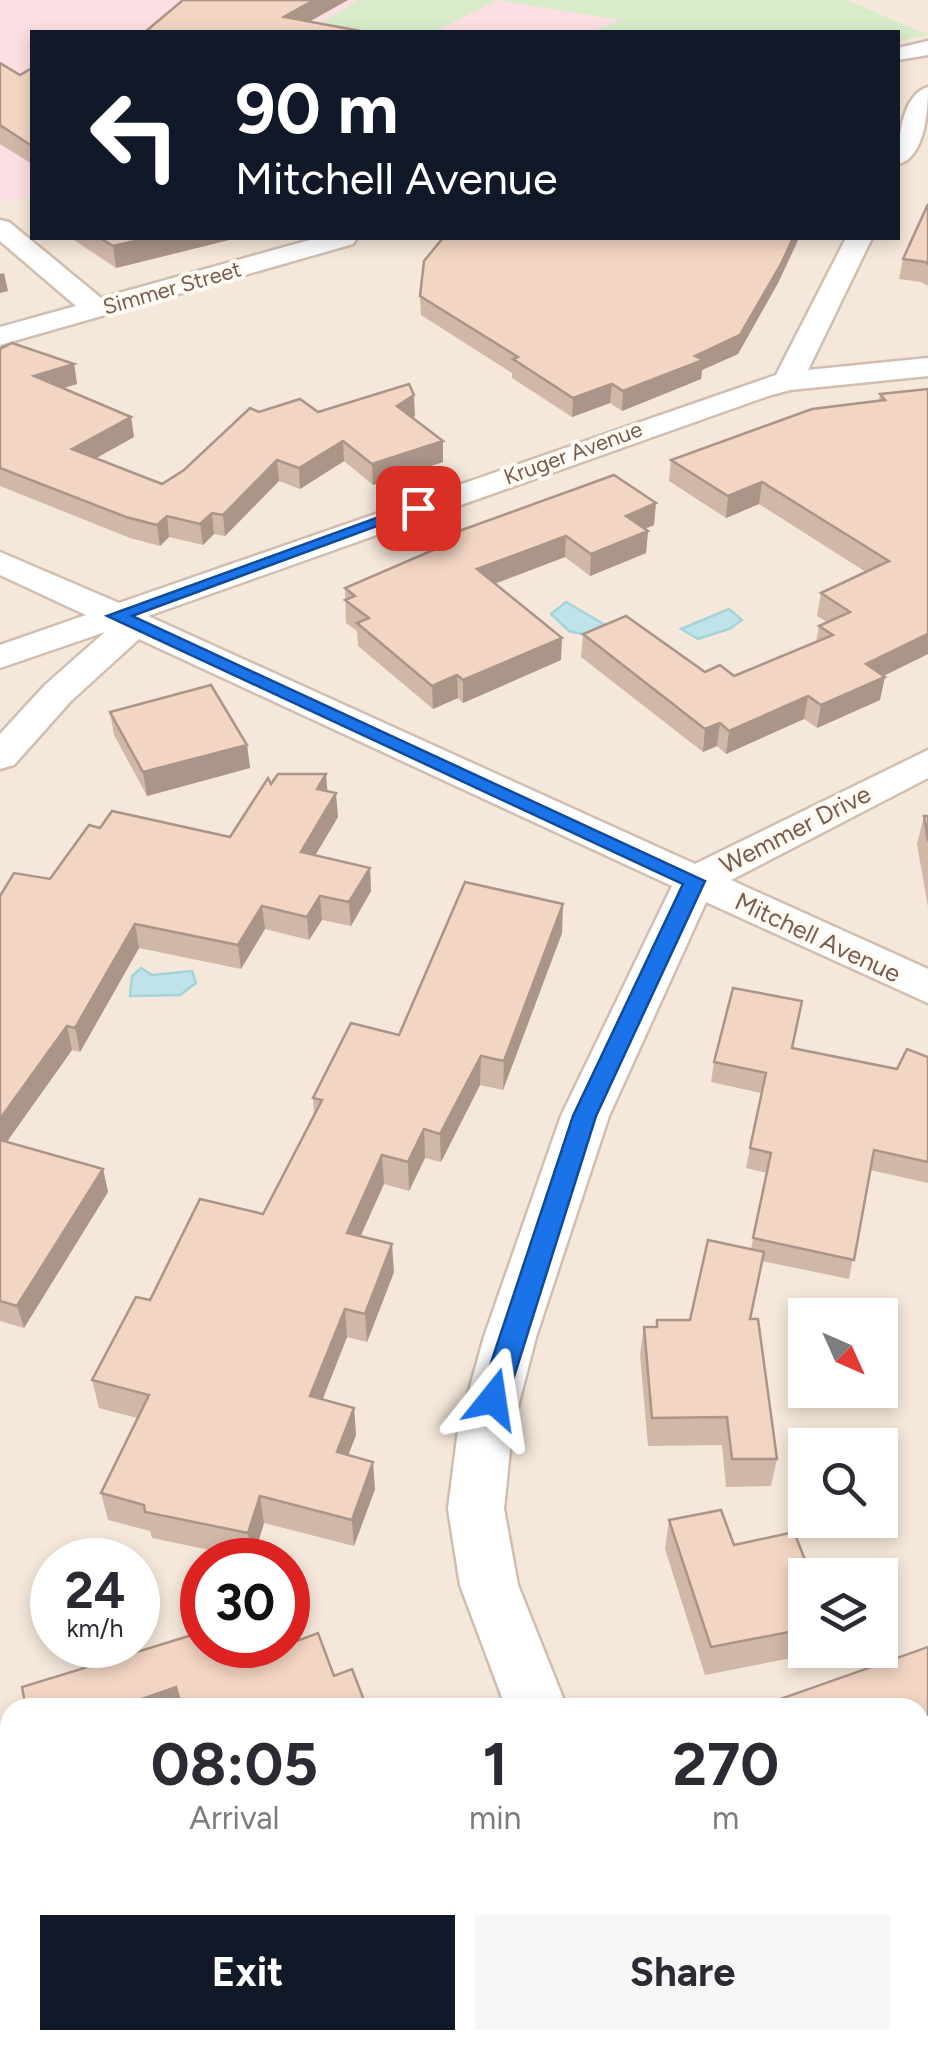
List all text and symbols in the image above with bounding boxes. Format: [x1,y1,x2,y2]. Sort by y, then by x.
text: 90 m [235,66,399,151]
icon: left [70,70,200,200]
text: Mitchell Avenue [235,151,558,205]
street label: Simmer Street [100,255,244,321]
street label: Kruger Avenue [500,415,646,491]
pin [376,466,461,551]
icon: arrive [391,481,446,536]
street label: Wemmer Drive [715,778,875,880]
street label: Mitchell Avenue [730,886,906,988]
north arrow [788,1298,898,1408]
map controls [788,1298,898,1668]
position arrow [441,1347,545,1451]
button: search [788,1428,898,1538]
speed limit sign: 30 [180,1538,310,1668]
button: layers [788,1558,898,1668]
text: 24 [65,1560,125,1621]
text: km/h [66,1613,124,1643]
text: 08:05 [151,1728,318,1800]
text: 1 [483,1728,508,1800]
text: 270 [672,1728,779,1800]
text: Arrival [189,1799,280,1837]
text: min [469,1799,521,1837]
text: m [712,1799,739,1837]
button: Exit [40,1915,455,2030]
button: Share [475,1915,890,2030]

